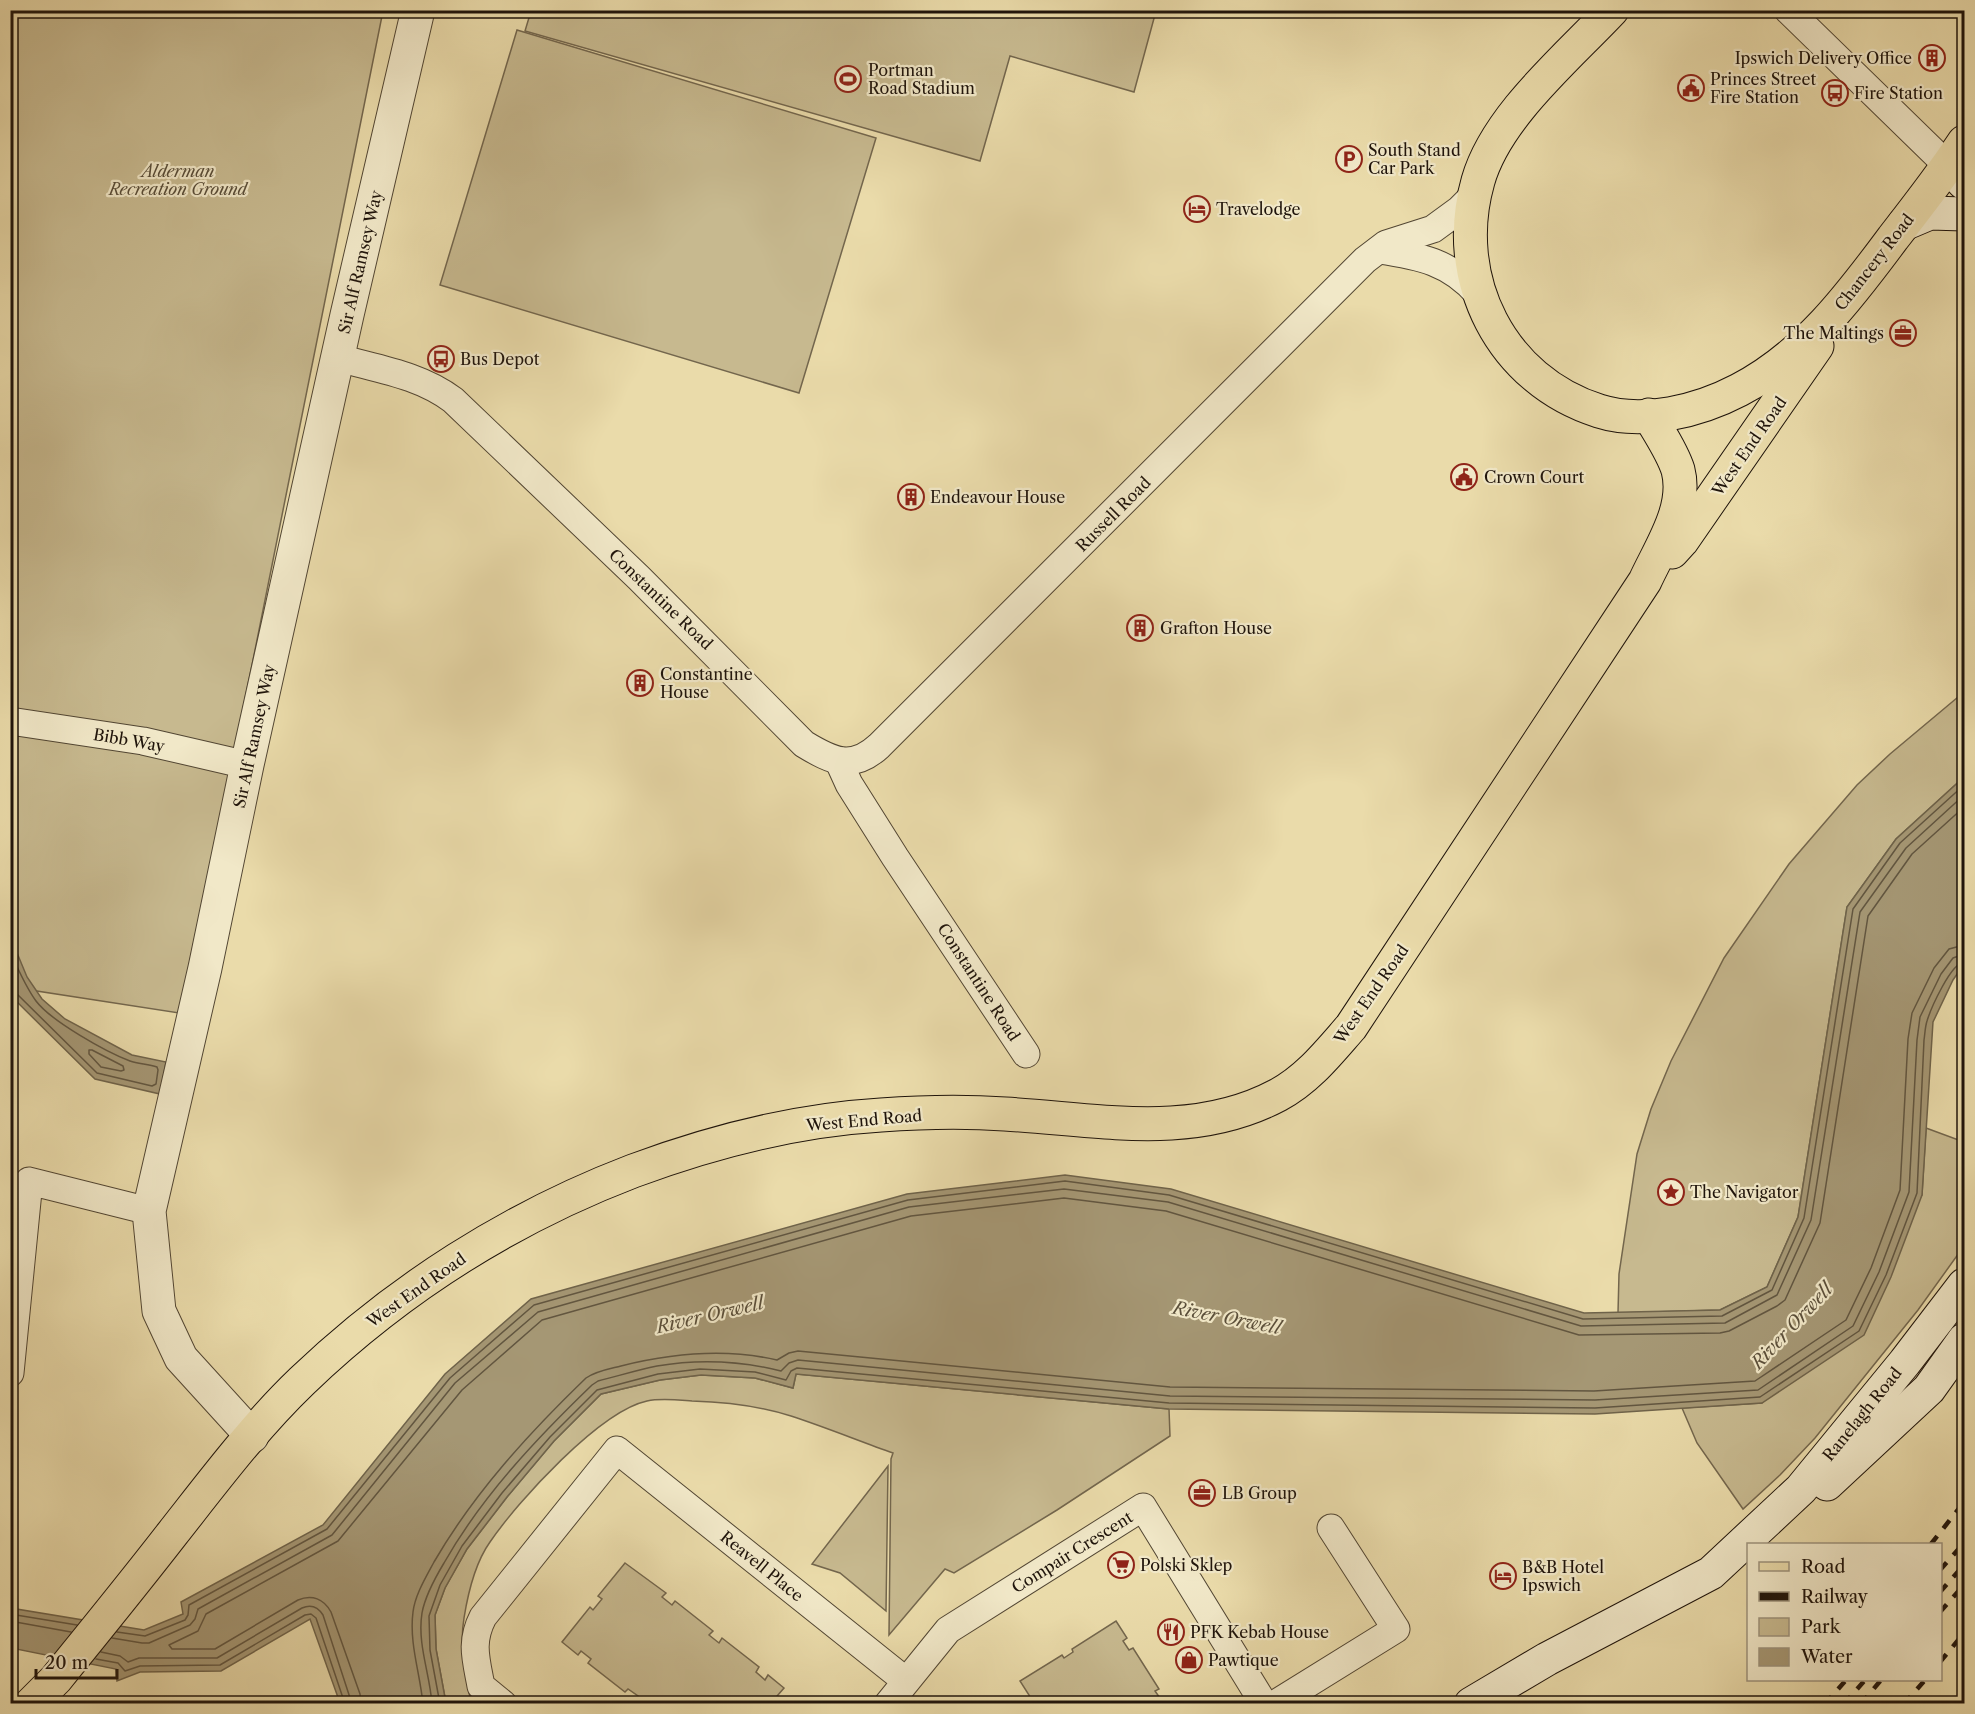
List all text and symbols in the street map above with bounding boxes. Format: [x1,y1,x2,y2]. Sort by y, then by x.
building icon: Ipswich Delivery Office [1917,43,1947,73]
place label: Ipswich Delivery Office [1735,48,1912,68]
place label: Portman Road Stadium [868,60,975,98]
sports icon: Portman Road Stadium [833,64,863,94]
place label: Princes Street Fire Station [1710,69,1816,107]
public building icon: Princes Street Fire Station [1676,73,1706,103]
bus stop icon: Fire Station [1820,78,1850,108]
place label: Fire Station [1854,83,1943,103]
place label: South Stand Car Park [1368,140,1461,178]
parking icon: South Stand Car Park [1334,144,1364,174]
park label: Alderman Recreation Ground [107,161,249,199]
street label: Sir Alf Ramsey Way [334,187,386,336]
hotel icon: Travelodge [1182,194,1212,224]
place label: Travelodge [1216,199,1301,219]
street label: Chancery Road [1830,209,1918,314]
office icon: The Maltings [1888,318,1918,348]
place label: The Maltings [1784,323,1884,343]
bus stop icon: Bus Depot [426,344,456,374]
place label: Bus Depot [460,349,540,369]
street label: West End Road [1707,392,1791,500]
public building icon: Crown Court [1449,462,1479,492]
place label: Crown Court [1484,467,1584,487]
street label: Russell Road [1071,472,1155,556]
building icon: Endeavour House [896,482,926,512]
place label: Endeavour House [930,487,1065,507]
street label: Constantine Road [605,544,717,654]
building icon: Grafton House [1125,613,1155,643]
place label: Grafton House [1160,618,1272,638]
street label: Sir Alf Ramsey Way [229,661,279,810]
place label: Constantine House [660,664,753,702]
building icon: Constantine House [625,668,655,698]
street label: Bibb Way [92,724,167,756]
street label: Constantine Road [933,919,1025,1045]
street label: West End Road [1329,940,1413,1048]
street label: West End Road [804,1105,923,1135]
place icon: The Navigator [1656,1177,1686,1207]
place label: The Navigator [1690,1182,1799,1202]
street label: West End Road [362,1248,470,1332]
water label: River Orwell [1745,1277,1839,1375]
water label: River Orwell [652,1291,768,1338]
water label: River Orwell [1169,1296,1285,1340]
street label: Ranelagh Road [1818,1363,1906,1465]
office icon: LB Group [1187,1478,1217,1508]
place label: LB Group [1222,1483,1297,1503]
street label: Compair Crescent [1008,1507,1136,1597]
street label: Reavell Place [717,1527,807,1605]
legend [1747,1543,1942,1681]
supermarket icon: Polski Sklep [1106,1550,1136,1580]
place label: Polski Sklep [1140,1555,1233,1575]
text: Road [1801,1556,1846,1578]
place label: B&B Hotel Ipswich [1522,1557,1604,1595]
hotel icon: B&B Hotel Ipswich [1488,1561,1518,1591]
text: Railway [1801,1586,1869,1608]
text: Park [1801,1616,1842,1638]
restaurant icon: PFK Kebab House [1156,1617,1186,1647]
place label: PFK Kebab House [1190,1622,1329,1642]
scale bar [36,1642,117,1680]
shop icon: Pawtique [1174,1645,1204,1675]
text: Water [1800,1646,1853,1668]
place label: Pawtique [1208,1650,1279,1670]
text: 20 m [45,1652,89,1674]

